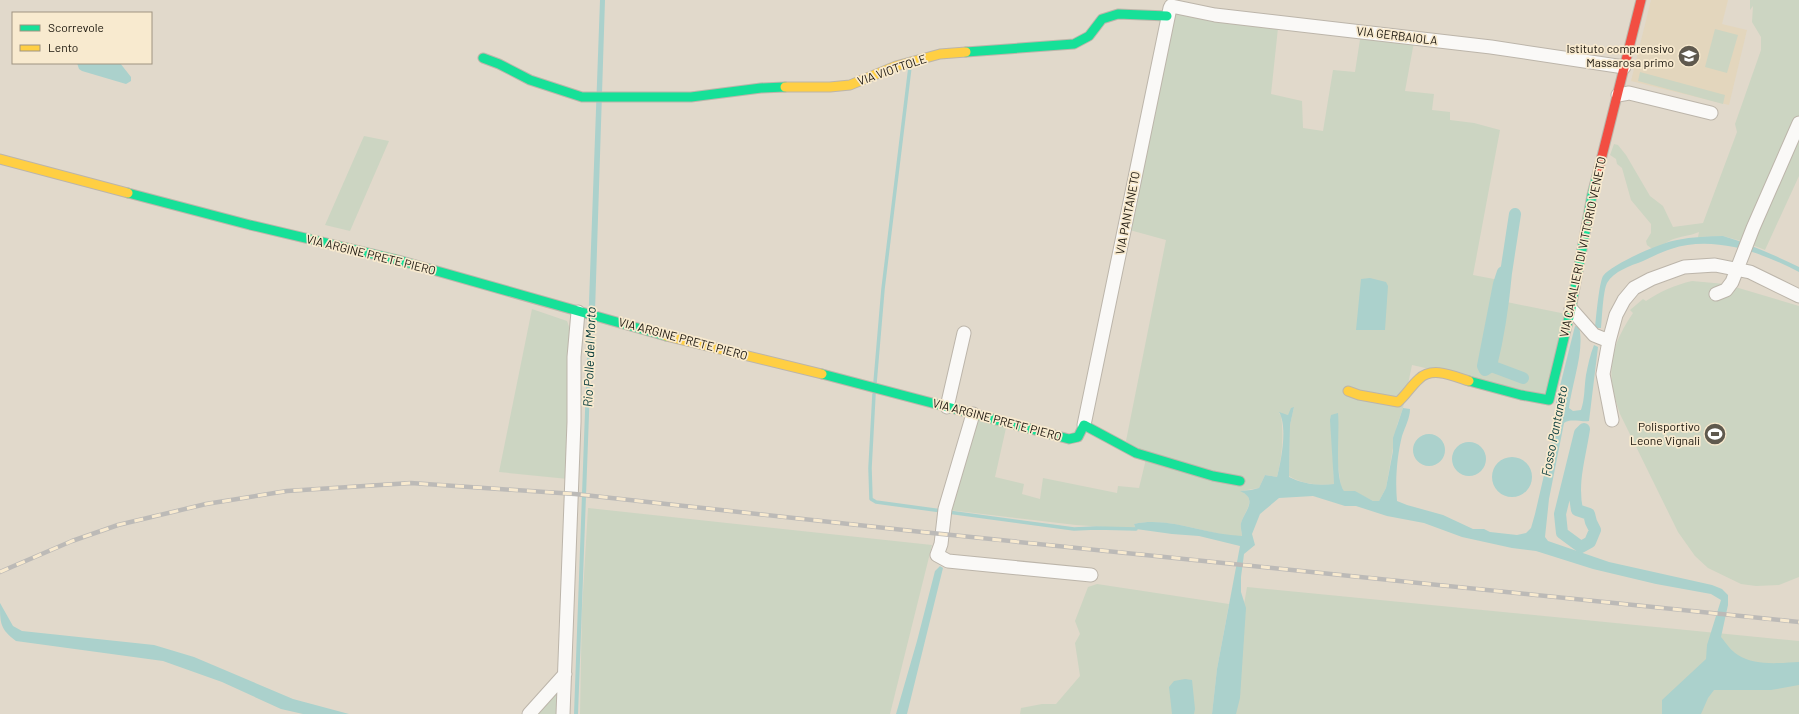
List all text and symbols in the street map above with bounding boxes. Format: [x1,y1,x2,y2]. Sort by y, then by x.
legend [12,12,152,64]
text: Scorrevole [48,20,104,34]
street label: VIA GERBAIOLA [1356,23,1438,47]
text: Lento [48,40,78,54]
place label: Istituto comprensivo Massarosa primo [1566,41,1674,69]
school or university icon: Istituto comprensivo Massarosa primo [1676,43,1702,69]
street label: VIA VIOTTOLE [855,51,928,87]
street label: VIA CAVALIERI DI VITTORIO VENETO [1556,155,1608,338]
street label: VIA PANTANETO [1112,170,1142,256]
street label: VIA ARGINE PRETE PIERO [305,231,437,277]
water label: Rio Polle del Morto [579,306,599,407]
street label: VIA ARGINE PRETE PIERO [617,314,749,362]
water label: Fosso Pantaneto [1537,384,1571,478]
street label: VIA ARGINE PRETE PIERO [931,395,1063,443]
place label: Polisportivo Leone Vignali [1630,419,1700,447]
sports icon: Polisportivo Leone Vignali [1702,421,1728,447]

